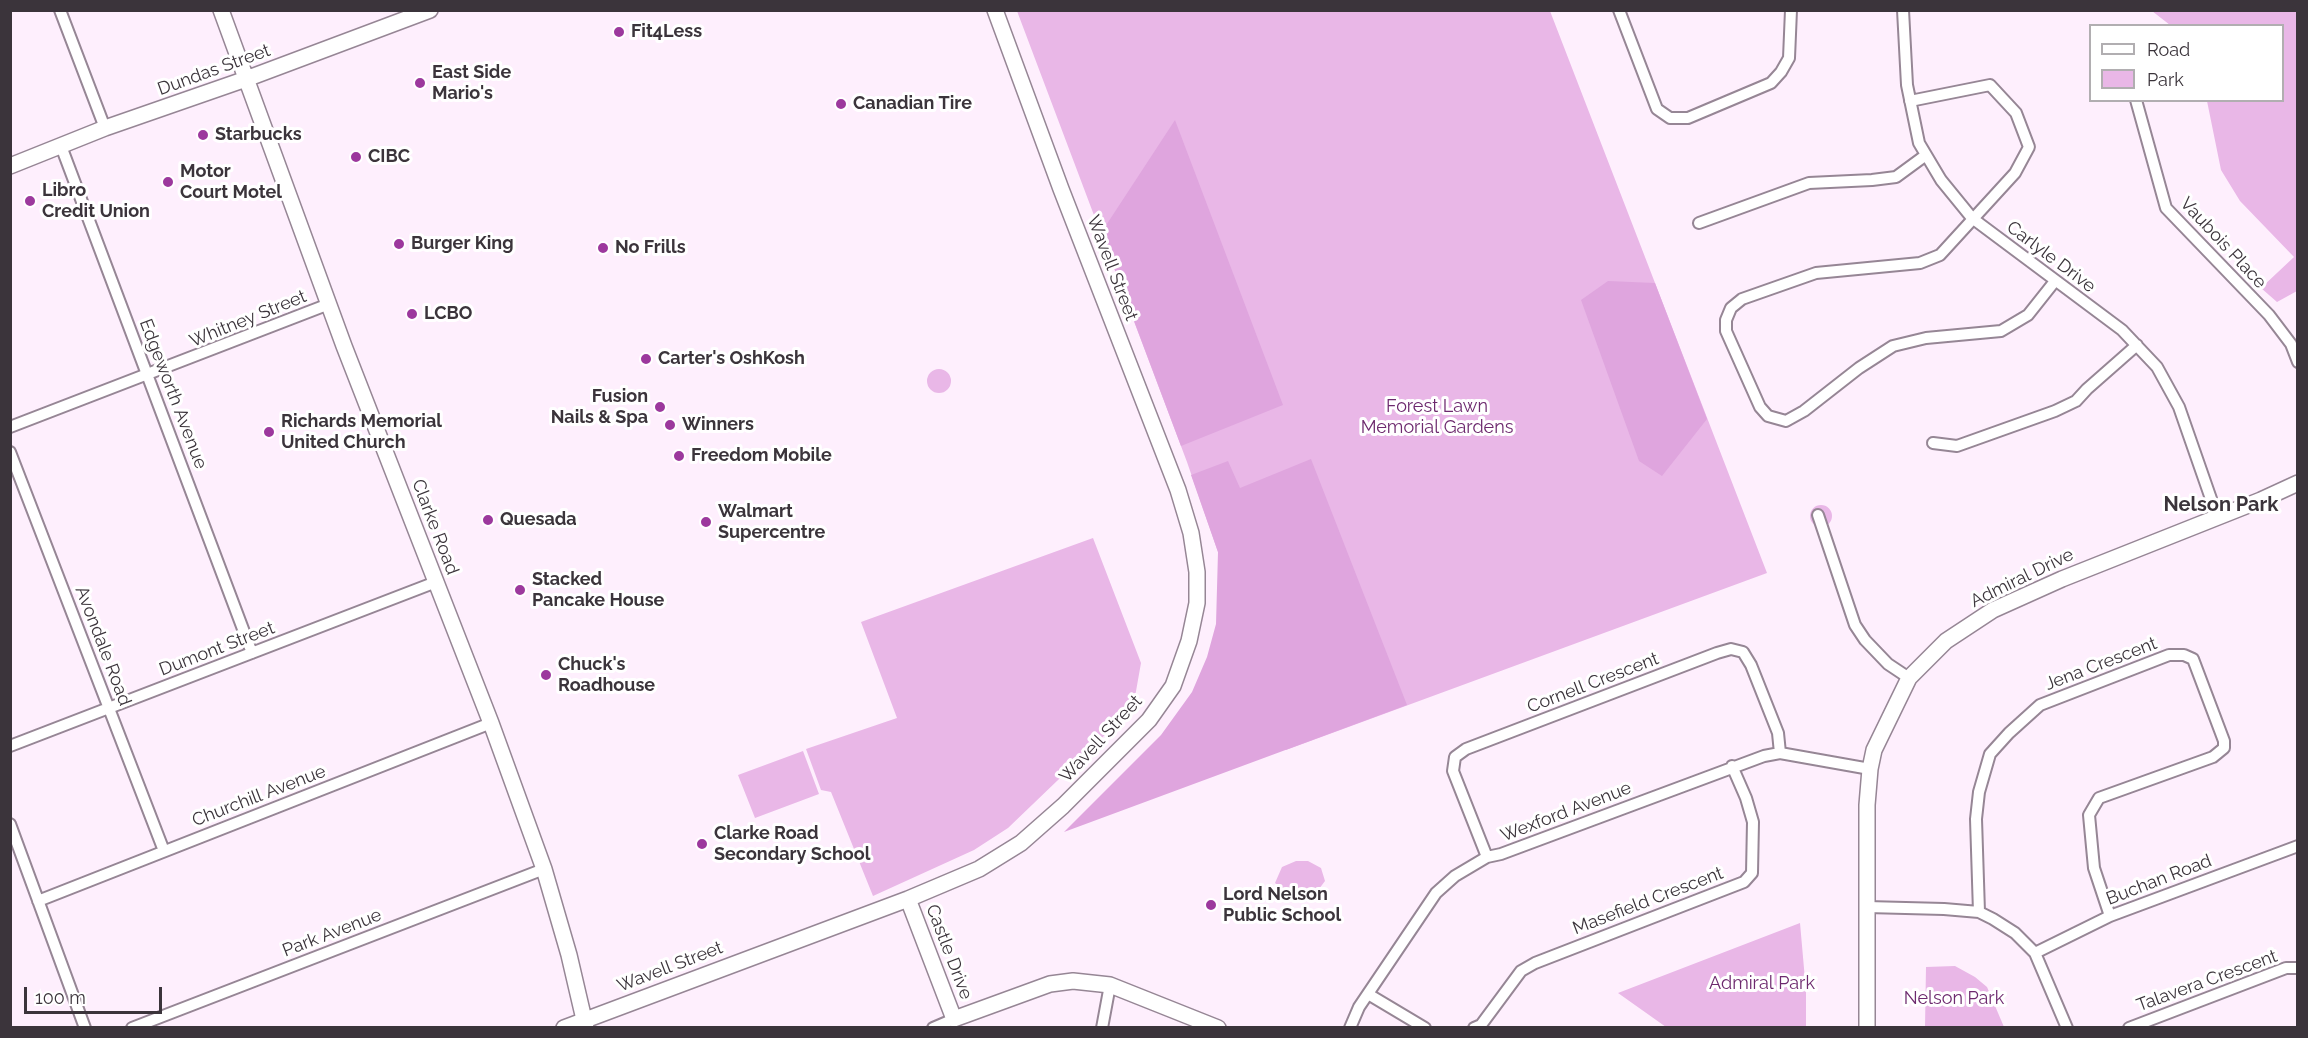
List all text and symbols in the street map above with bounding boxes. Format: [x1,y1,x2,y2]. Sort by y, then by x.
place label: Fit4Less [631,21,702,43]
legend [2089,24,2284,102]
marker: Fit4Less [612,25,626,39]
text: Road [2147,39,2190,60]
street label: Dundas Street [155,40,273,100]
place label: East Side Mario's [432,62,511,104]
text: Park [2147,69,2184,90]
marker: East Side Mario's [413,76,427,90]
place label: Canadian Tire [853,93,972,115]
marker: Canadian Tire [834,97,848,111]
place label: Starbucks [215,124,302,146]
marker: Starbucks [196,128,210,142]
place label: CIBC [368,146,410,168]
marker: CIBC [349,150,363,164]
place label: Motor Court Motel [180,161,282,204]
marker: Motor Court Motel [161,175,175,189]
place label: Libro Credit Union [42,180,150,222]
street label: Vaubois Place [2175,193,2271,293]
marker: Libro Credit Union [23,194,37,208]
street label: Wavell Street [1082,212,1142,324]
street label: Carlyle Drive [2002,217,2100,297]
place label: Burger King [411,233,514,255]
marker: Burger King [392,237,406,251]
place label: No Frills [615,237,686,259]
marker: No Frills [596,241,610,255]
street label: Whitney Street [186,286,310,352]
place label: LCBO [424,303,472,325]
marker: LCBO [405,307,419,321]
street label: Edgeworth Avenue [134,316,212,472]
place label: Carter's OshKosh [658,348,805,370]
marker: Carter's OshKosh [639,352,653,366]
place label: Fusion Nails & Spa [551,386,648,428]
park label: Forest Lawn Memorial Gardens [1361,396,1513,438]
marker: Fusion Nails & Spa [653,400,667,414]
place label: Richards Memorial United Church [281,411,442,454]
place label: Winners [682,414,754,436]
marker: Winners [663,418,677,432]
marker: Richards Memorial United Church [262,425,276,439]
place label: Freedom Mobile [691,445,832,467]
marker: Freedom Mobile [672,449,686,463]
street label: Clarke Road [407,476,463,578]
district label: Nelson Park [2164,493,2278,517]
place label: Walmart Supercentre [718,501,825,544]
place label: Quesada [500,509,577,531]
marker: Quesada [481,513,495,527]
marker: Walmart Supercentre [699,515,713,529]
street label: Admiral Drive [1967,544,2077,612]
place label: Stacked Pancake House [532,569,664,612]
street label: Avondale Road [70,583,136,709]
marker: Stacked Pancake House [513,583,527,597]
street label: Dumont Street [156,617,278,681]
street label: Jena Crescent [2042,633,2160,695]
street label: Cornell Crescent [1524,648,1662,718]
place label: Chuck's Roadhouse [558,654,655,696]
marker: Chuck's Roadhouse [539,668,553,682]
street label: Wavell Street [1055,691,1147,787]
street label: Churchill Avenue [189,761,329,831]
street label: Wexford Avenue [1498,777,1634,847]
place label: Clarke Road Secondary School [714,823,870,866]
marker: Clarke Road Secondary School [695,837,709,851]
street label: Buchan Road [2103,850,2215,910]
street label: Masefield Crescent [1570,862,1726,940]
place label: Lord Nelson Public School [1223,884,1341,926]
marker: Lord Nelson Public School [1204,898,1218,912]
street label: Castle Drive [921,902,977,1002]
street label: Park Avenue [279,904,385,962]
street label: Wavell Street [614,937,726,997]
street label: Talavera Crescent [2134,945,2280,1017]
park label: Admiral Park [1709,973,1815,995]
scale bar [27,975,165,1013]
text: 100 m [35,987,86,1008]
park label: Nelson Park [1904,988,2004,1010]

